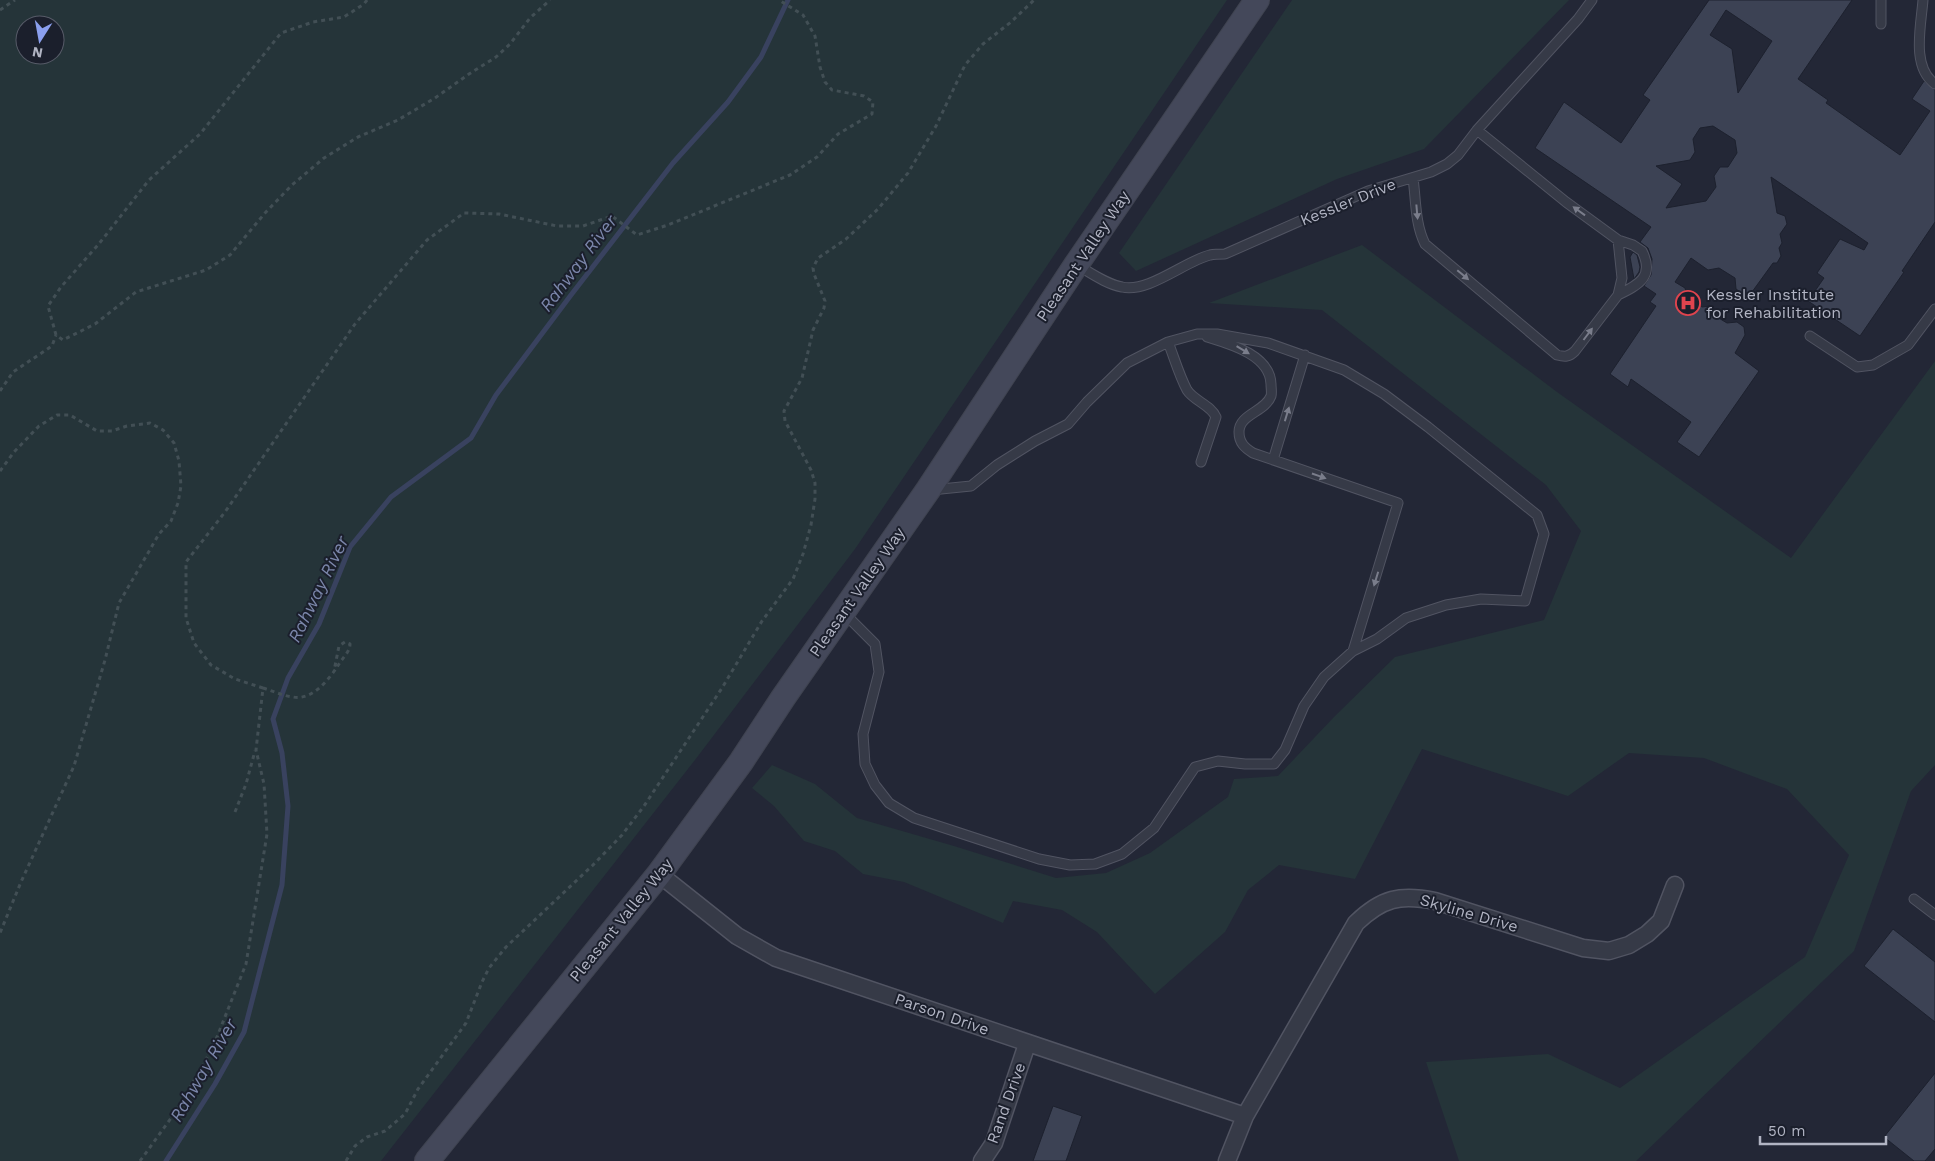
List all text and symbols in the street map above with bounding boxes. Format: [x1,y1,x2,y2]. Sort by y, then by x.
north arrow [15,15,65,65]
text: N [31,44,44,62]
street label: Kessler Drive [1297,174,1399,230]
street label: Pleasant Valley Way [1032,186,1134,325]
one-way arrow [1413,204,1421,220]
one-way arrow [1572,206,1586,216]
water label: Rahway River [535,210,622,315]
one-way arrow [1456,270,1469,281]
place label: Kessler Institute for Rehabilitation [1706,285,1841,322]
hospital icon: Kessler Institute for Rehabilitation [1675,290,1701,316]
one-way arrow [1583,328,1594,341]
one-way arrow [1236,346,1249,355]
one-way arrow [1284,406,1292,421]
one-way arrow [1312,473,1327,480]
street label: Pleasant Valley Way [805,523,909,660]
water label: Rahway River [283,532,353,645]
one-way arrow [1371,571,1379,586]
street label: Pleasant Valley Way [565,854,677,986]
street label: Skyline Drive [1418,890,1520,936]
street label: Parson Drive [892,989,992,1039]
water label: Rahway River [165,1014,241,1125]
street label: Rand Drive [983,1060,1029,1146]
scale bar [1760,1114,1886,1146]
text: 50 m [1768,1122,1805,1140]

